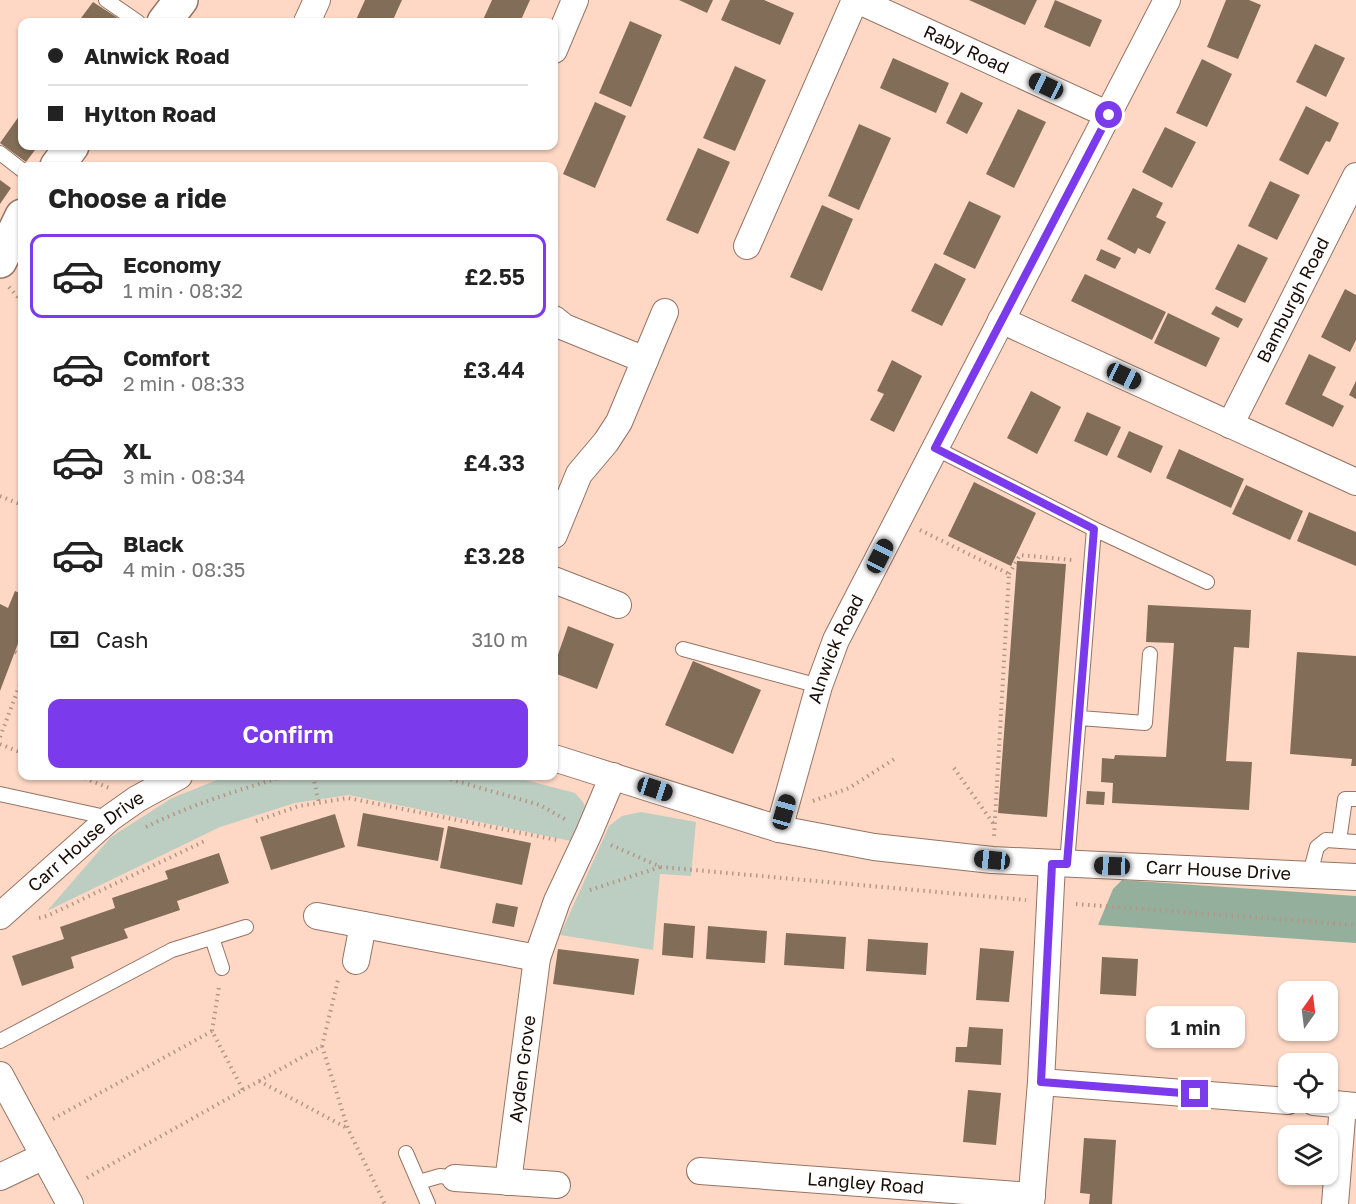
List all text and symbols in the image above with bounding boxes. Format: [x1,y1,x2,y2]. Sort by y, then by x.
street label: Raby Road [920,20,1013,78]
text: Alnwick Road [84,42,230,69]
car [1026,70,1066,102]
text: Hylton Road [84,100,216,127]
route start [1095,101,1122,128]
text: Choose a ride [48,182,227,214]
street label: Bamburgh Road [1251,233,1333,366]
icon: car [51,249,105,303]
text: Economy [123,251,221,278]
text: £2.55 [464,263,525,290]
text: 1 min · 08:32 [123,278,243,302]
icon: car [51,342,105,396]
text: Comfort [123,344,210,371]
text: £3.44 [463,356,525,383]
car [1104,360,1144,392]
text: 2 min · 08:33 [123,371,245,395]
icon: car [51,435,105,489]
text: XL [123,437,151,464]
text: £4.33 [464,449,525,476]
text: 3 min · 08:34 [123,464,246,488]
icon: car [51,528,105,582]
text: Black [123,530,184,557]
car [864,536,896,576]
text: £3.28 [464,542,525,569]
text: 4 min · 08:35 [123,557,245,581]
street label: Alnwick Road [803,590,868,706]
icon: cash [48,623,81,656]
text: Cash [96,626,149,653]
text: 310 m [472,627,528,651]
button: Confirm [48,699,528,768]
car [635,775,675,803]
street label: Carr House Drive [23,785,147,896]
car [770,792,798,832]
car [973,849,1011,871]
street label: Carr House Drive [1145,855,1292,884]
car [1094,856,1130,876]
north arrow [1278,981,1338,1041]
map controls [1278,981,1338,1185]
callout: 1 min [1146,1007,1244,1049]
street label: Ayden Grove [504,1014,539,1124]
text: 1 min [1170,1015,1221,1039]
button: locate [1278,1053,1338,1113]
route end [1181,1080,1208,1107]
button: layers [1278,1125,1338,1185]
street label: Langley Road [806,1167,925,1198]

